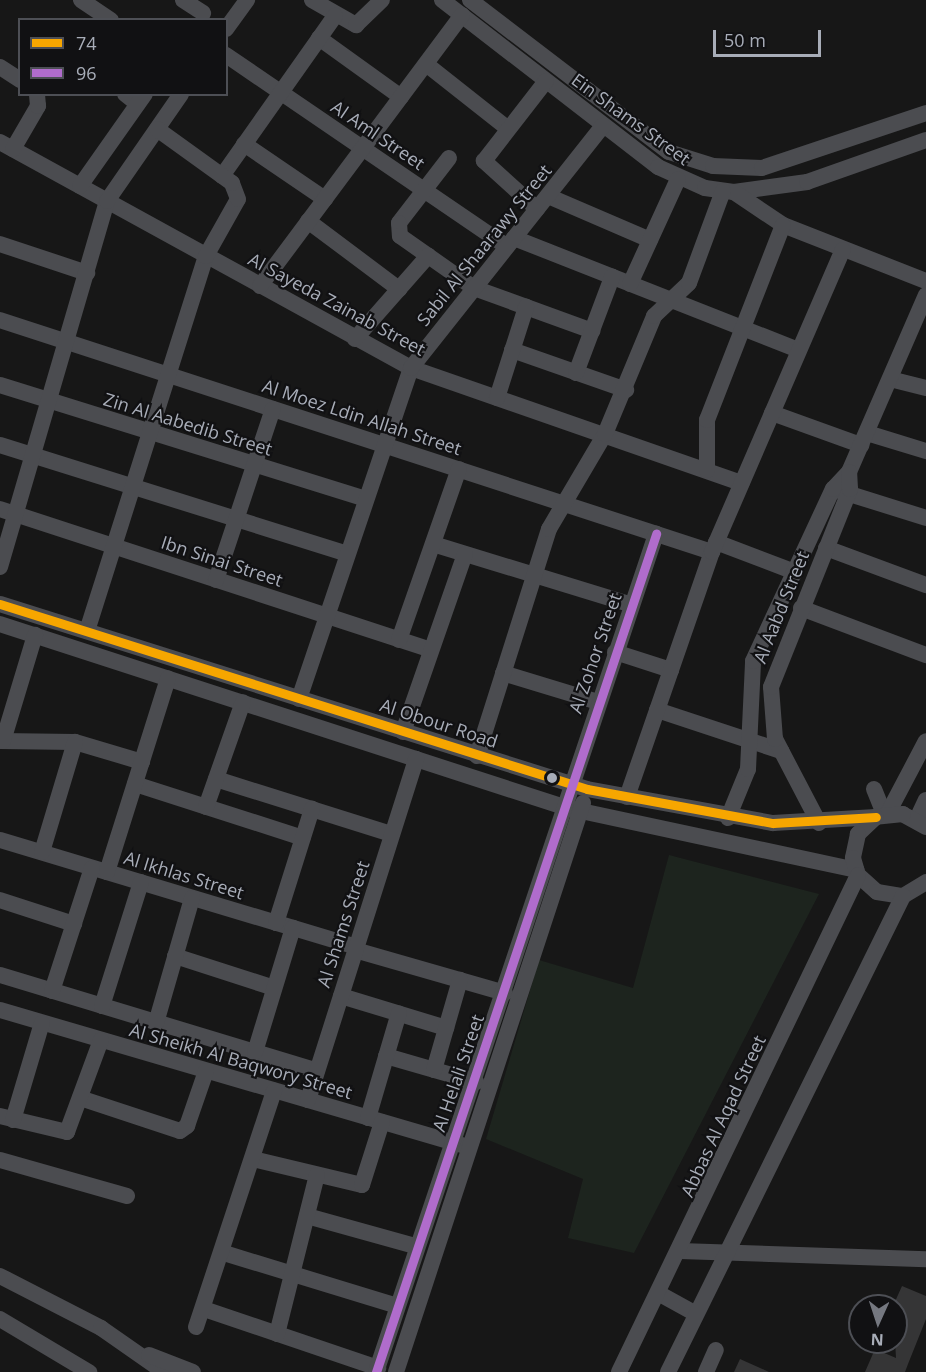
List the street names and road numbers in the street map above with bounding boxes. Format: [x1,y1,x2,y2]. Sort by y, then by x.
street label: Ein Shams Street [567,69,695,169]
street label: Al Aml Street [327,96,429,174]
street label: Sabil Al Shaarawy Street [412,160,556,330]
street label: Al Sayeda Zainab Street [245,248,429,360]
street label: Al Moez Ldin Allah Street [260,375,464,459]
street label: Zin Al Aabedib Street [101,388,275,460]
street label: Ibn Sinai Street [158,531,286,591]
street label: Al Aabd Street [749,548,813,666]
street label: Al Zohor Street [564,590,626,716]
street label: Al Obour Road [377,694,501,752]
street label: Al Ikhlas Street [121,847,247,903]
street label: Al Shams Street [312,858,374,990]
street label: Al Helali Street [428,1012,488,1134]
street label: Al Sheikh Al Baqwory Street [127,1019,355,1103]
street label: Abbas Al Aqad Street [676,1032,770,1200]

